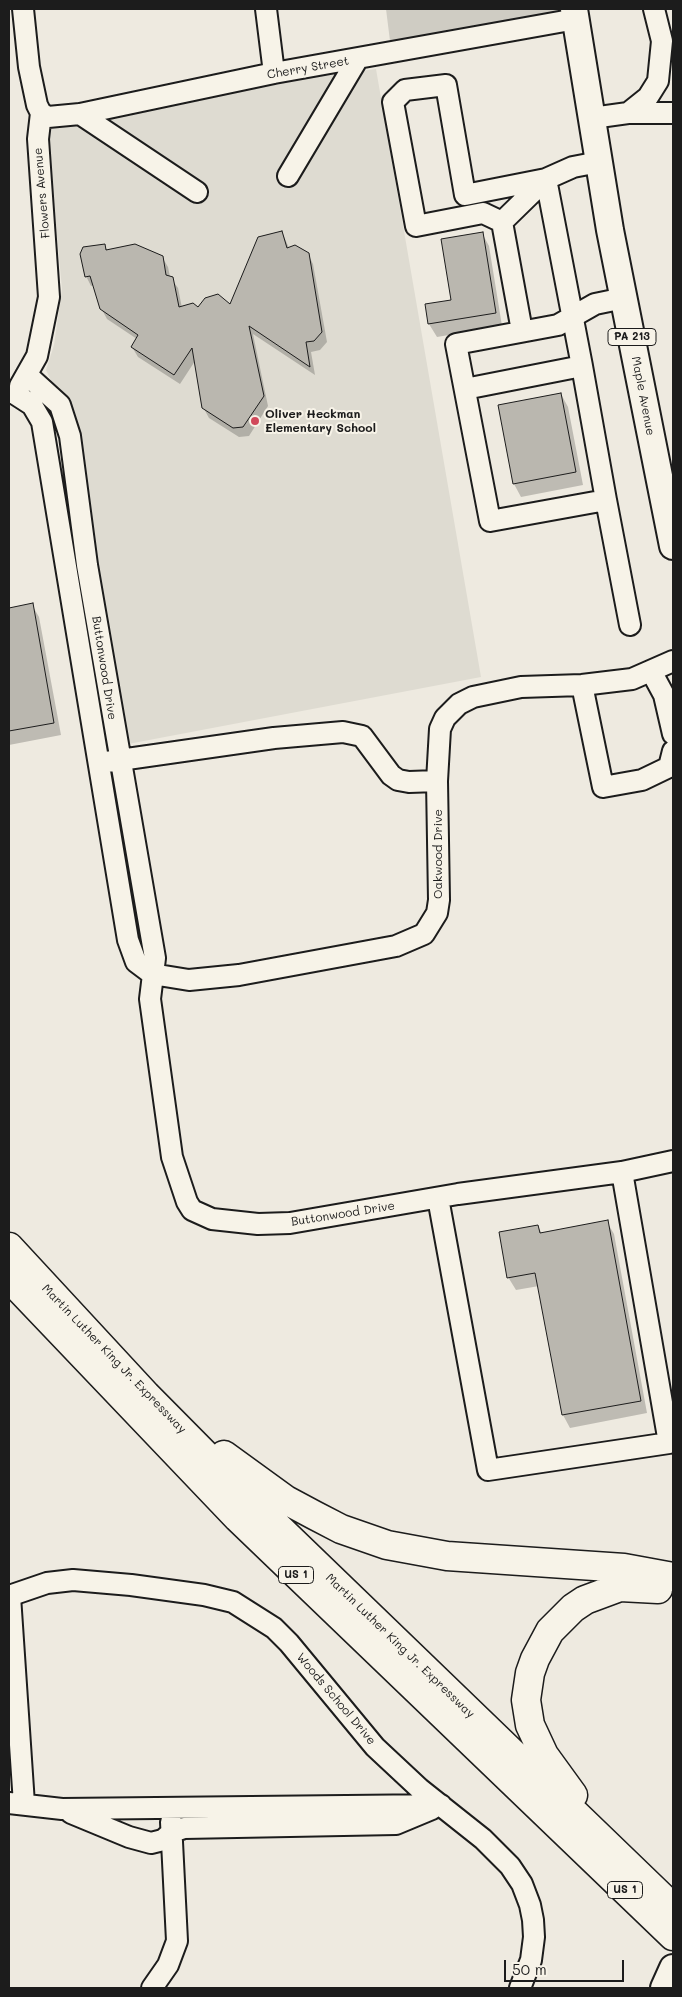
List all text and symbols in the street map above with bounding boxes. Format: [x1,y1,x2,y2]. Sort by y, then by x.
street label: Cherry Street [266,54,350,82]
street label: Flowers Avenue [31,147,53,239]
road number: PA 213 [608,328,656,346]
street label: Maple Avenue [628,355,658,437]
place label: Oliver Heckman Elementary School [265,407,376,435]
marker: Oliver Heckman Elementary School [249,415,261,427]
street label: Buttonwood Drive [89,615,119,721]
street label: Oakwood Drive [431,809,445,899]
street label: Buttonwood Drive [290,1199,396,1229]
street label: Martin Luther King Jr. Expressway [39,1281,189,1437]
road number: US 1 [278,1566,314,1584]
street label: Martin Luther King Jr. Expressway [322,1571,478,1721]
street label: Woods School Drive [293,1650,379,1748]
road number: US 1 [608,1882,642,1898]
scale bar [507,1950,627,1982]
text: 50 m [512,1959,547,1979]

